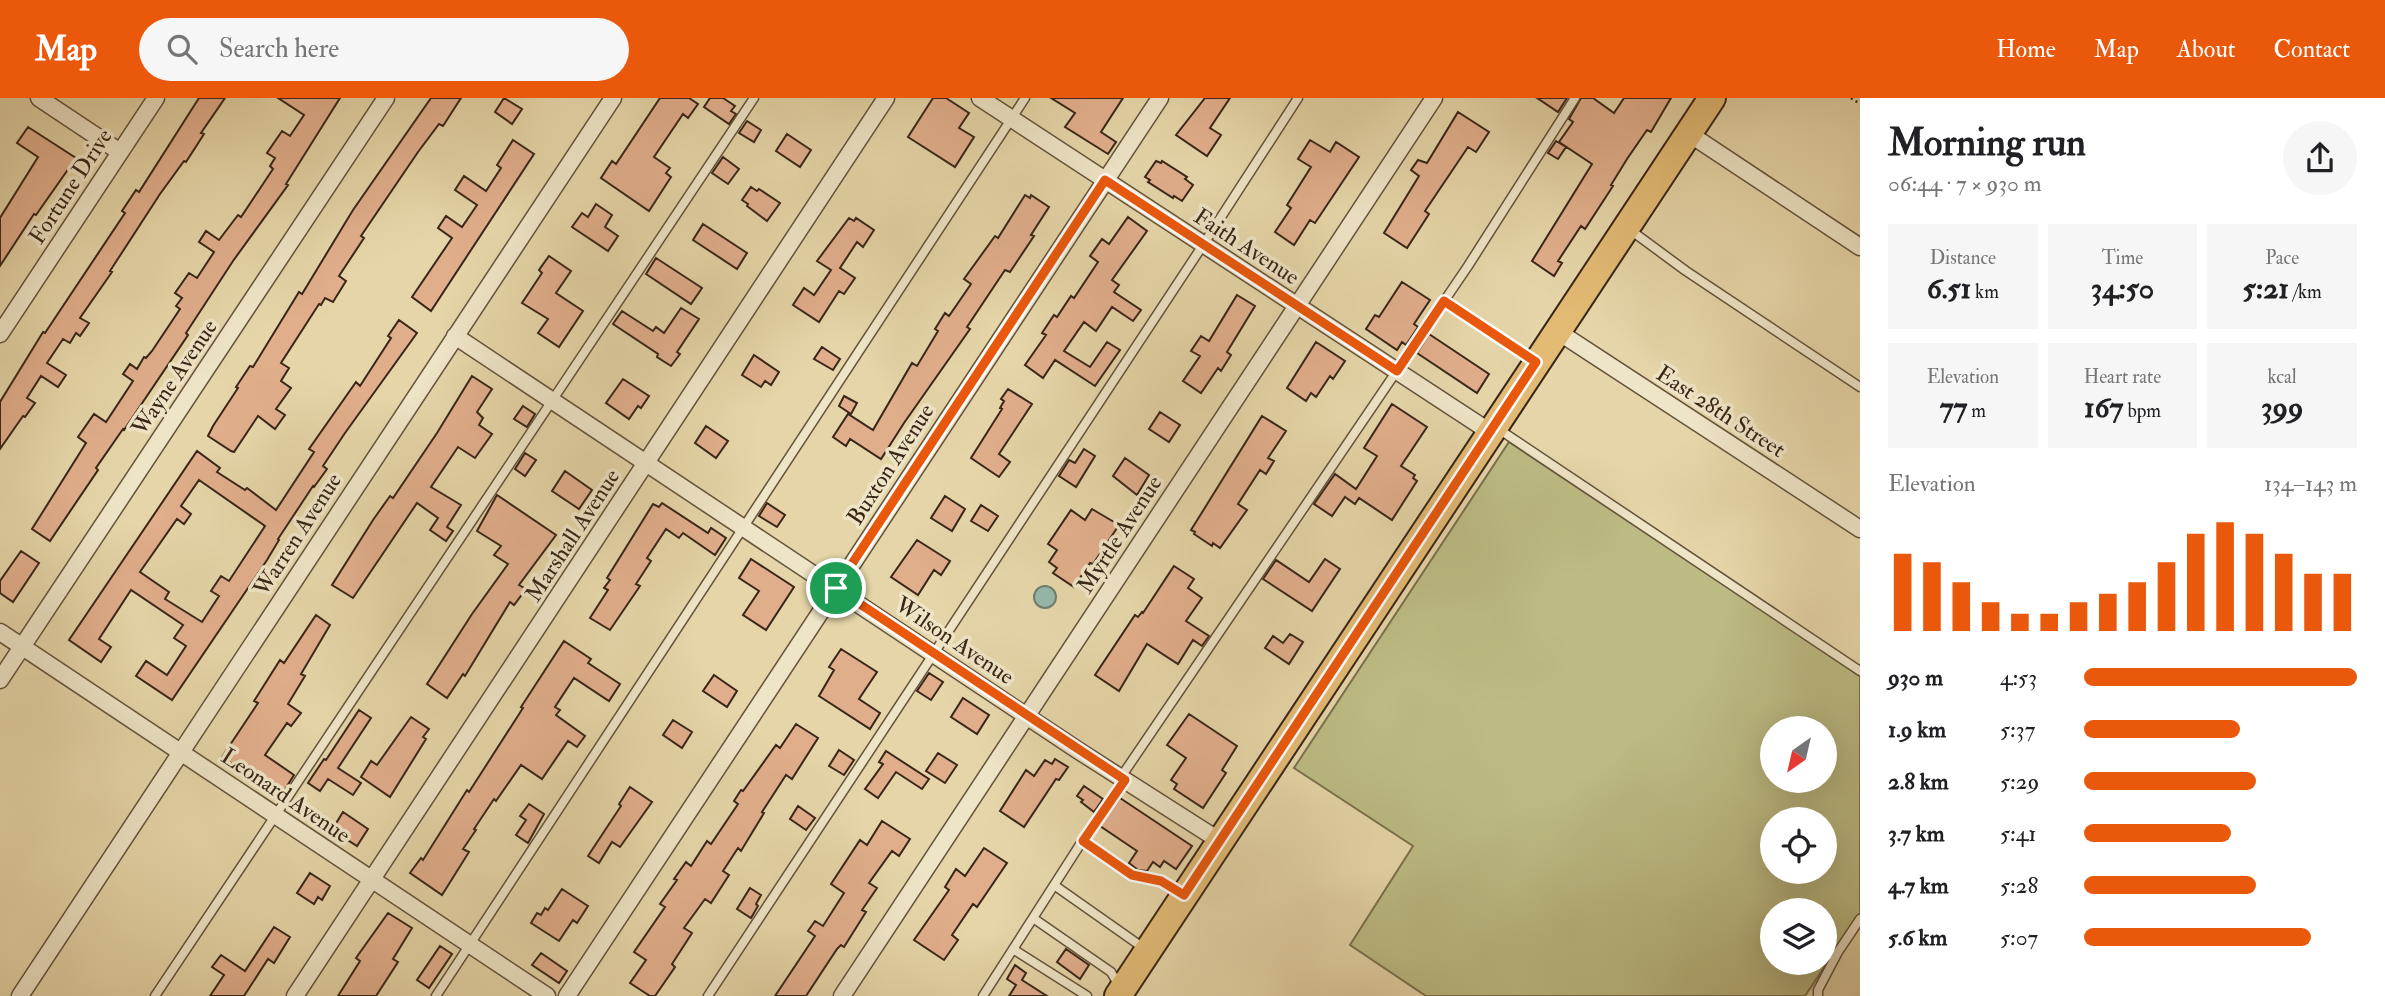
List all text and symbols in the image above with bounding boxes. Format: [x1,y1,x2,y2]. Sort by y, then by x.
search box [139,18,629,81]
text: Map [35,29,97,70]
icon: search [163,30,201,68]
text: Search here [219,33,339,65]
text: Home [1996,34,2056,65]
text: Map [2094,34,2139,65]
text: About [2177,34,2236,65]
text: Contact [2274,34,2350,65]
text: Morning run [1888,119,2086,167]
button: share [2283,121,2357,195]
street label: Fortune Drive [22,123,119,249]
text: 06:44 · 7 × 930 m [1888,169,2042,198]
street label: Faith Avenue [1188,202,1305,292]
text: Distance [1930,246,1996,270]
text: Time [2102,246,2143,270]
text: Pace [2265,246,2299,270]
text: 6.51 [1927,270,1971,307]
text: 34:50 [2091,270,2154,307]
text: 5:21 [2243,270,2289,307]
text: km [1971,280,1999,304]
text: /km [2289,280,2322,304]
street label: Wayne Avenue [124,313,224,442]
street label: East 28th Street [1651,359,1791,464]
text: Elevation [1927,365,1999,389]
text: Heart rate [2084,365,2161,389]
text: kcal [2268,365,2297,389]
text: 77 [1940,389,1967,426]
text: 167 [2084,389,2123,426]
text: 399 [2261,389,2303,426]
street label: Buxton Avenue [840,398,941,530]
text: m [1967,399,1986,423]
text: bpm [2123,399,2161,423]
street label: Marshall Avenue [519,463,626,607]
street label: Warren Avenue [246,467,348,602]
text: Elevation [1888,469,1976,498]
text: 134–143 m [2264,469,2357,498]
street label: Myrtle Avenue [1071,470,1168,599]
pin [806,558,866,618]
icon: arrive [817,569,855,607]
street label: Wilson Avenue [889,589,1020,691]
text: 930 m [1888,663,1943,692]
text: 4:53 [2000,663,2037,692]
text: 1.9 km [1888,715,1946,744]
text: 5:37 [2000,715,2035,744]
north arrow [1760,716,1838,793]
map controls [1760,716,1837,975]
street label: Leonard Avenue [215,741,356,850]
text: 2.8 km [1888,767,1949,796]
text: 5:29 [2000,767,2039,796]
button: locate [1760,807,1837,884]
text: 3.7 km [1888,819,1945,848]
text: 5:41 [2000,819,2036,848]
text: 4.7 km [1888,871,1949,900]
text: 5:28 [2000,871,2038,900]
button: layers [1760,898,1837,975]
text: 5.6 km [1888,923,1947,952]
text: 5:07 [2000,923,2038,952]

